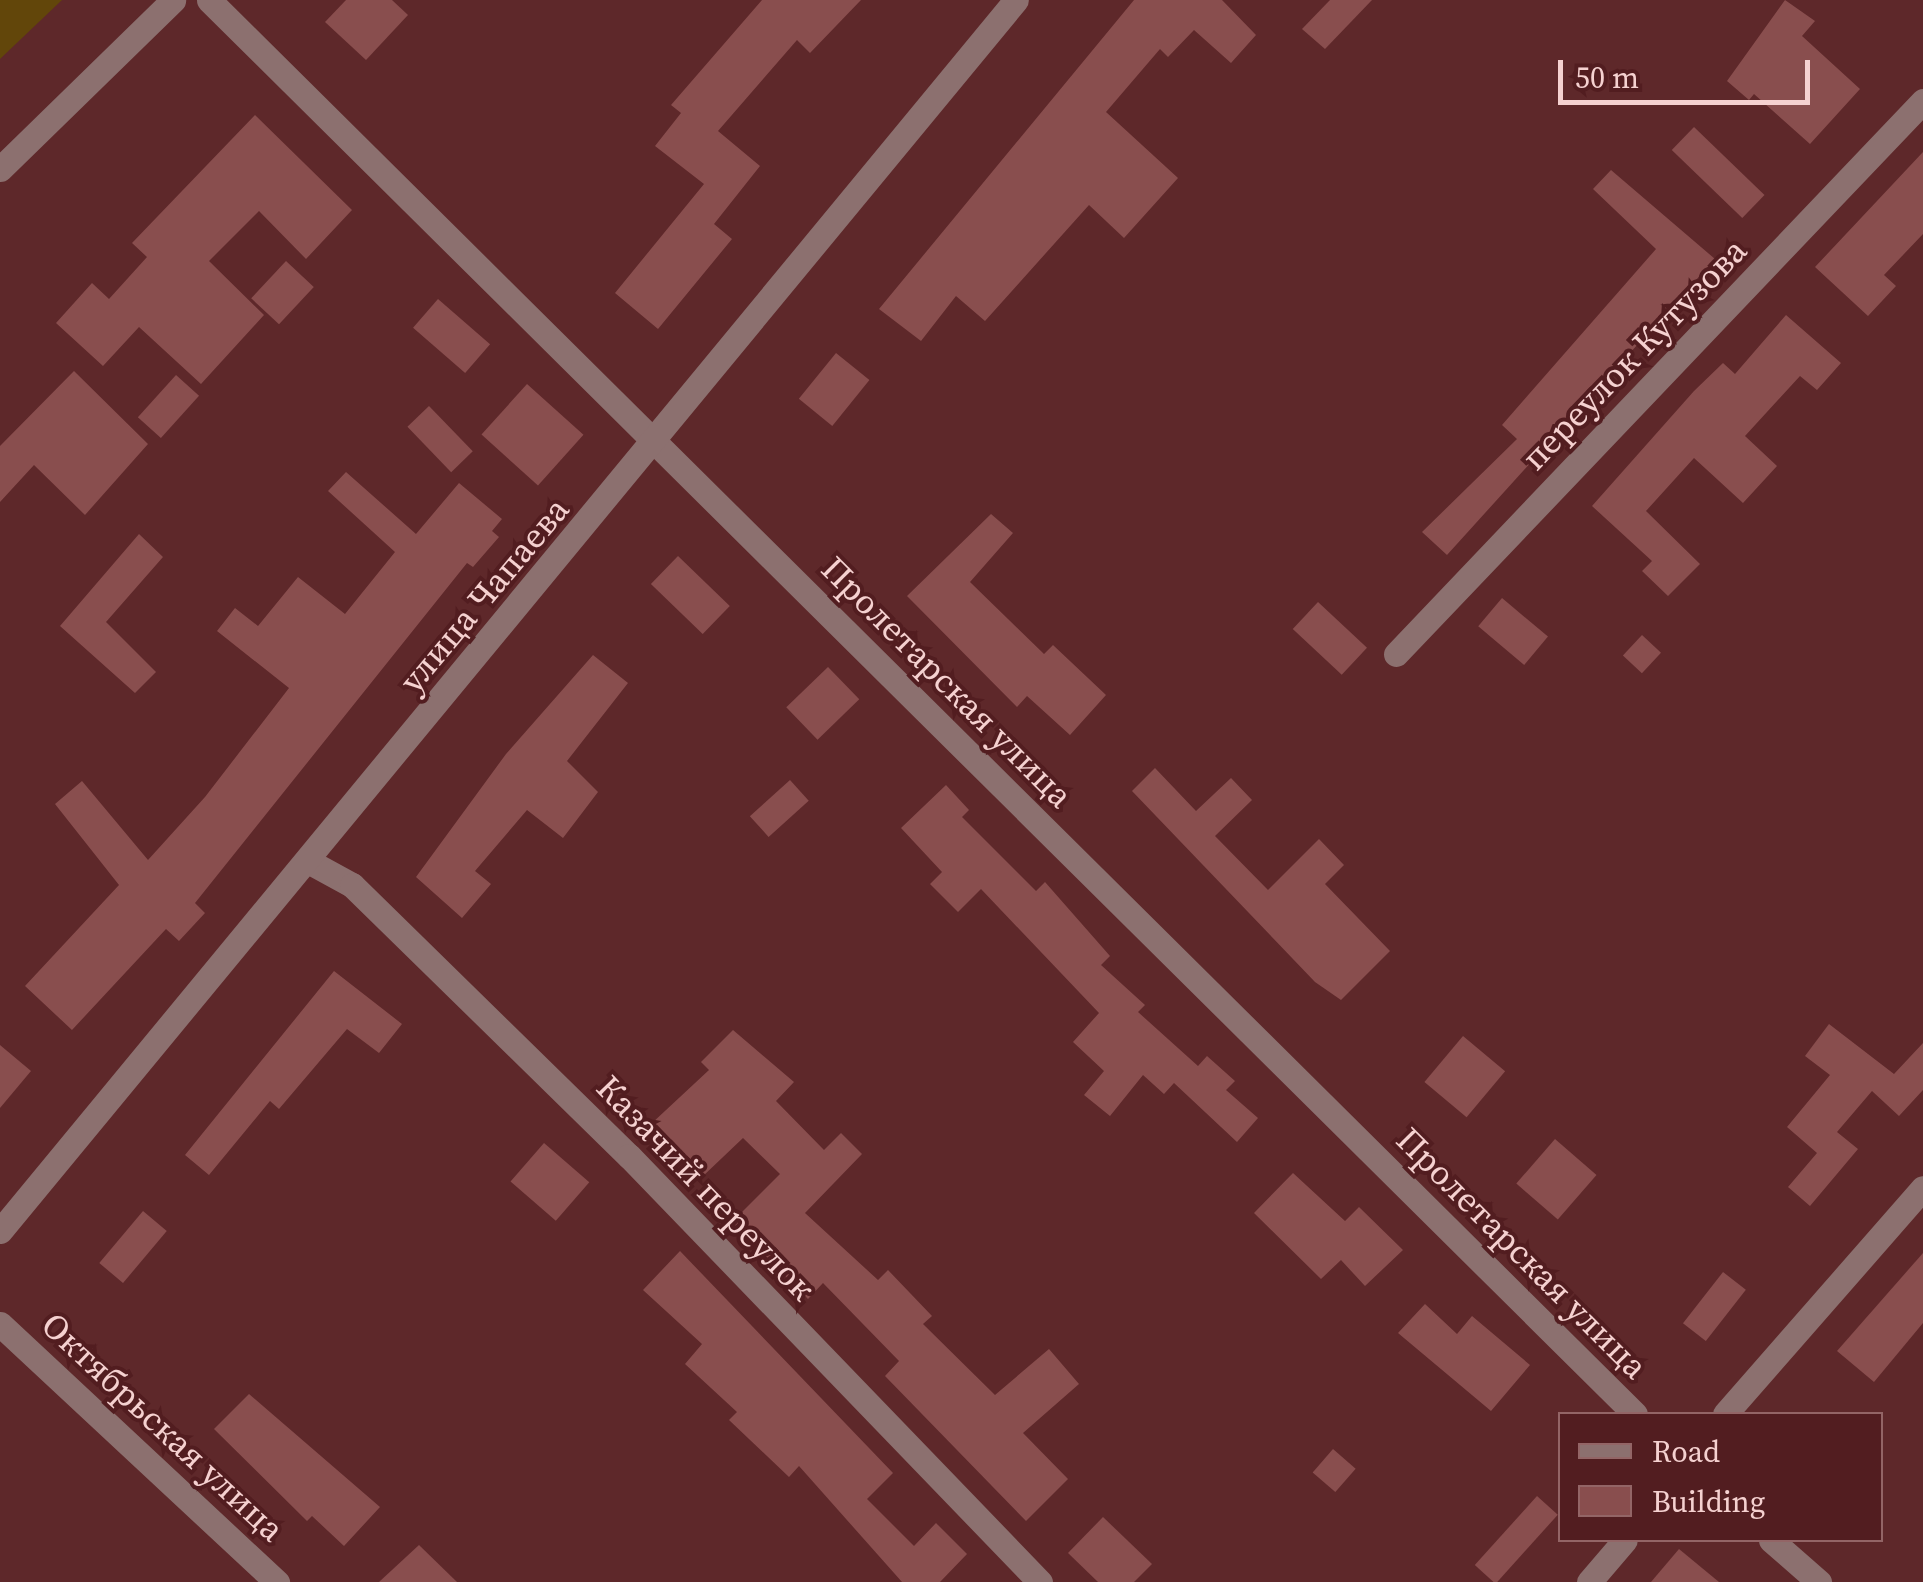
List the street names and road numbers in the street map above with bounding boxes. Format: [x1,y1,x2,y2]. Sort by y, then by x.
street label: переулок Кутузова [1513,229,1755,479]
street label: улица Чапаева [390,489,578,701]
street label: Пролетарская улица [813,548,1081,816]
street label: Казачий переулок [588,1067,824,1309]
street label: Пролетарская улица [1388,1119,1656,1387]
street label: Октябрьская улица [33,1304,293,1550]

